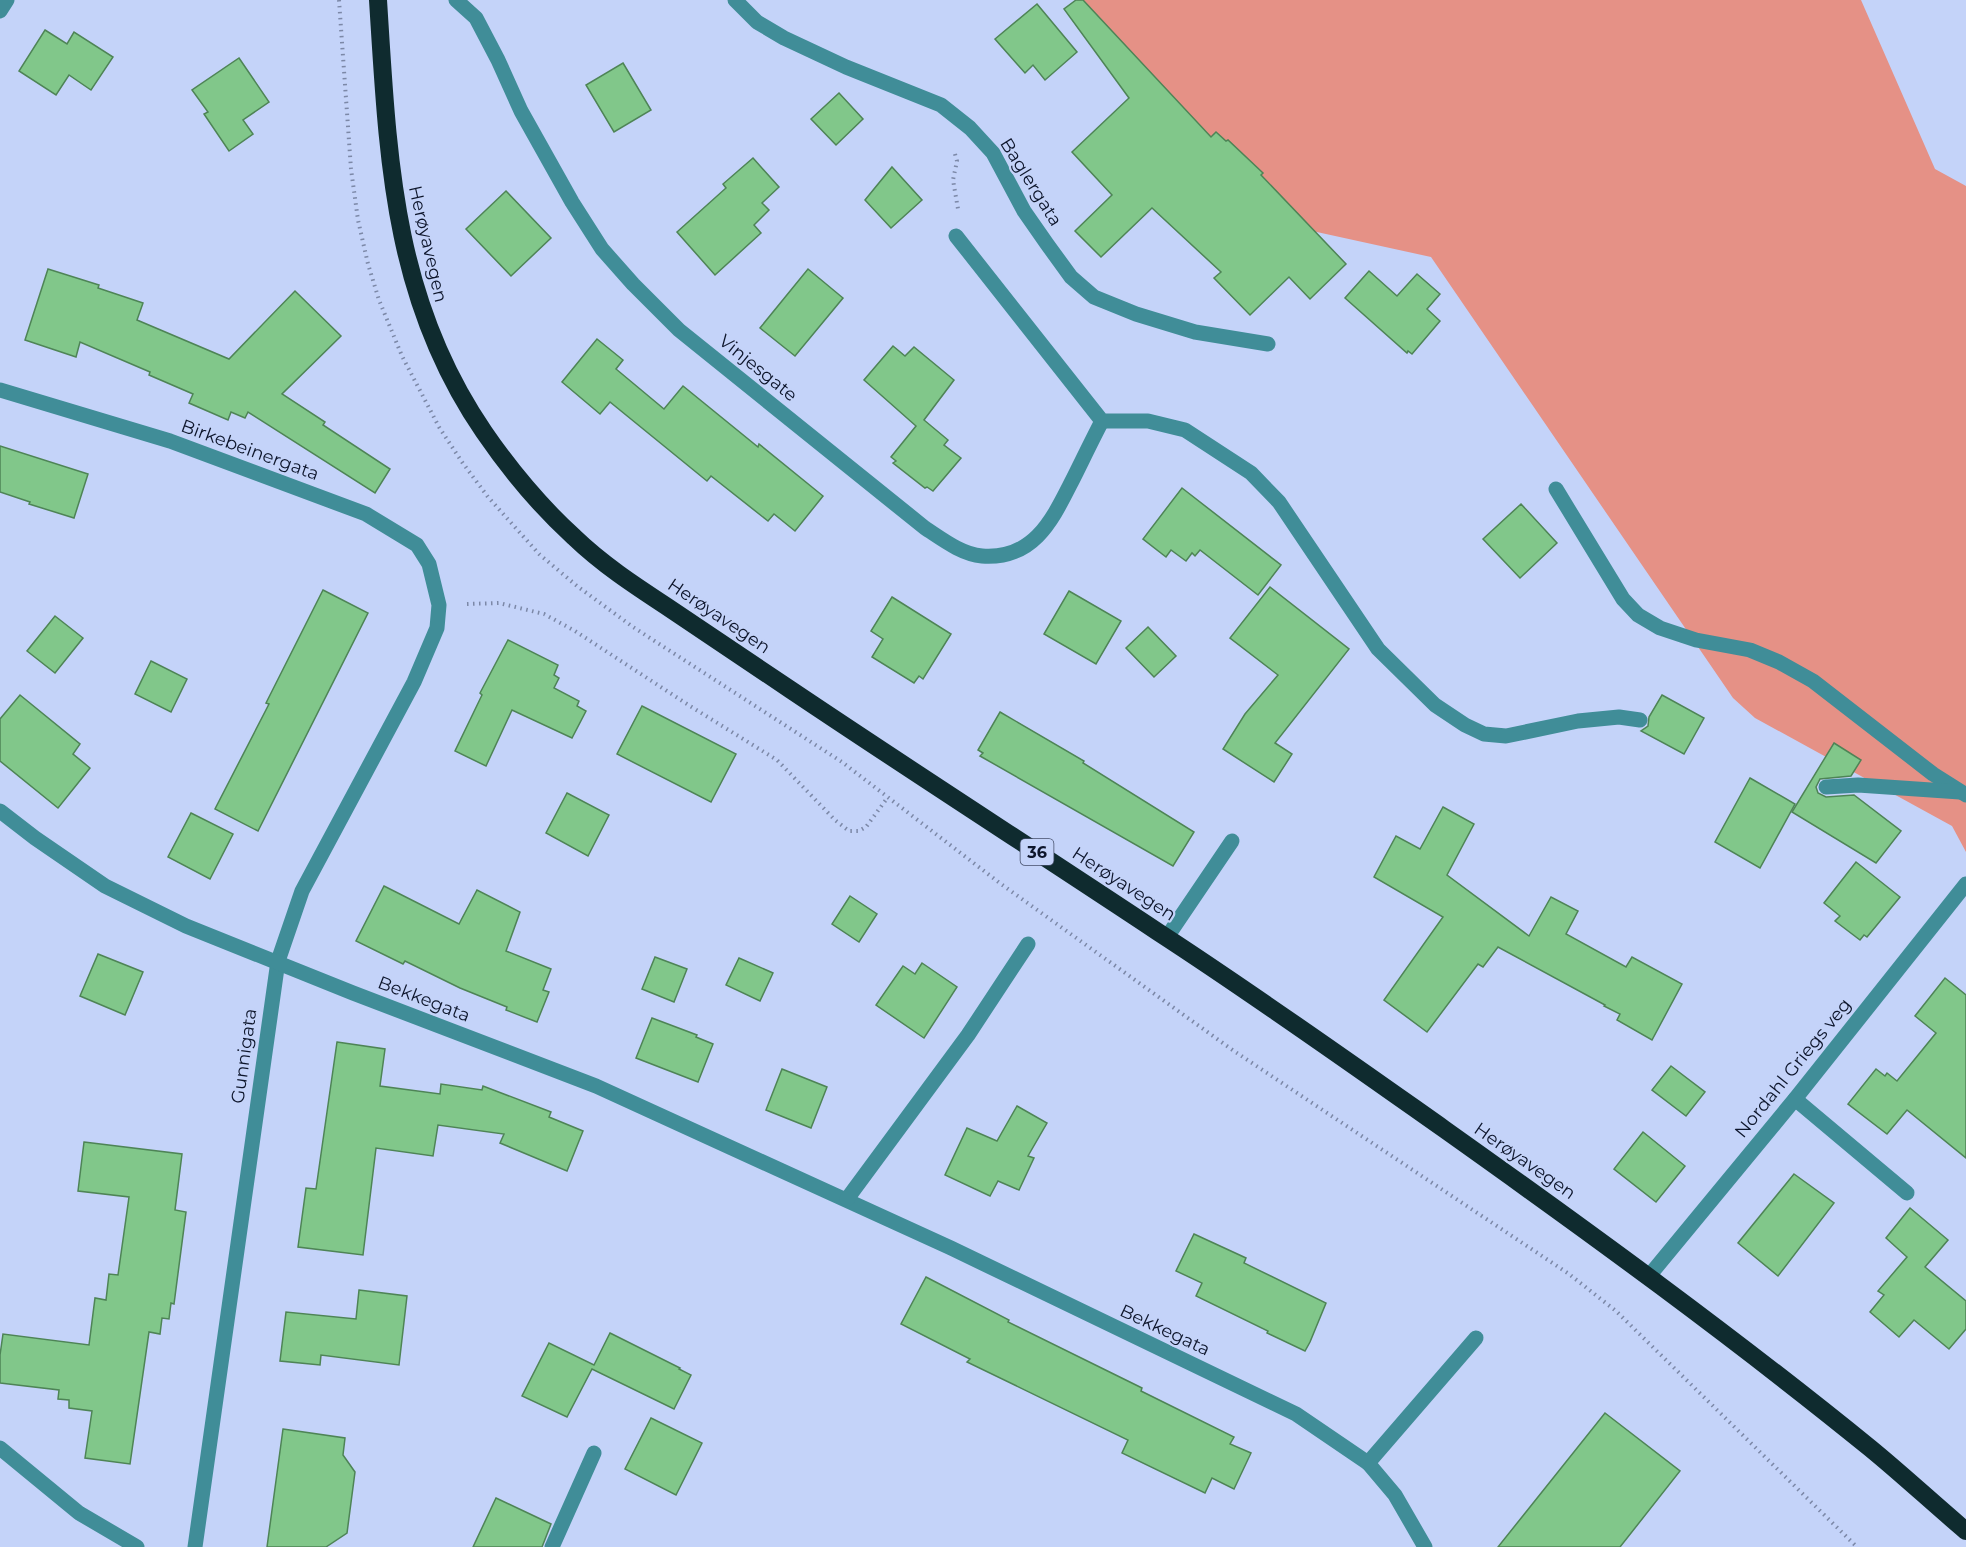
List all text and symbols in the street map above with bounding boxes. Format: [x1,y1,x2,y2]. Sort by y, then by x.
street label: Baglergata [995,134,1067,230]
street label: Herøyavegen [404,184,452,304]
street label: Vinjesgate [714,330,802,406]
street label: Birkebeinergata [178,415,322,485]
street label: Herøyavegen [663,574,775,658]
road number: 36 [1020,839,1054,865]
street label: Herøyavegen [1068,842,1180,926]
street label: Bekkegata [375,971,473,1027]
street label: Nordahl Griegs veg [1730,994,1856,1142]
street label: Gunnigata [226,1007,262,1105]
street label: Herøyavegen [1470,1118,1580,1204]
street label: Bekkegata [1116,1300,1214,1360]

